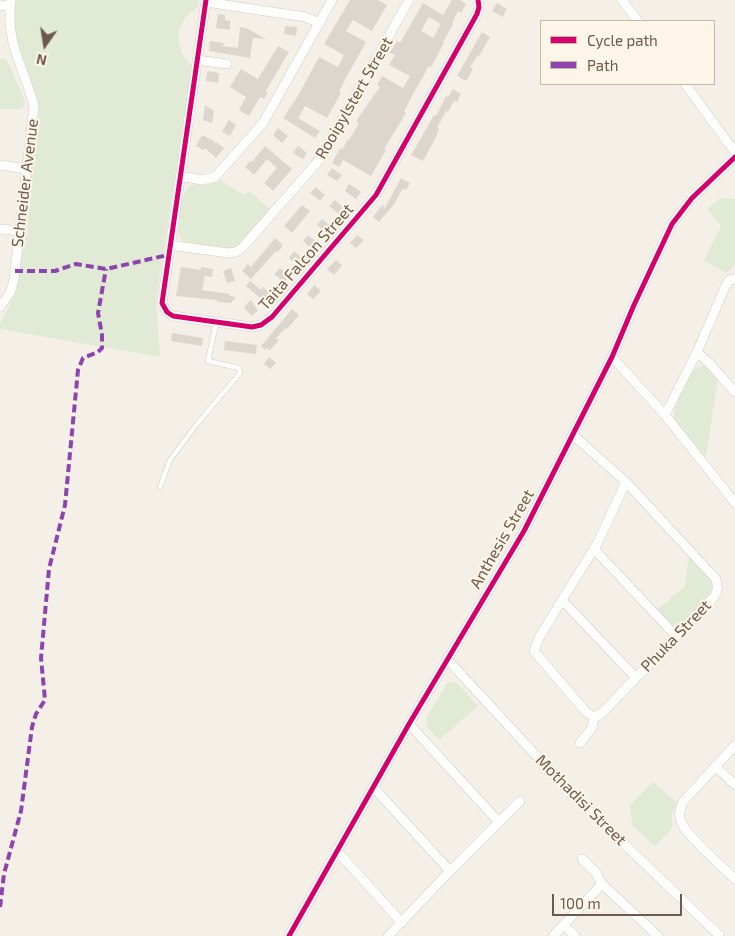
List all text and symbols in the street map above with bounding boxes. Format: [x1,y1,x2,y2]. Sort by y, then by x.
north arrow [20,20,70,70]
legend [540,20,715,85]
text: Cycle path [587,31,658,49]
street label: Rooipylstert Street [311,34,397,162]
text: N [35,51,48,70]
text: Path [587,56,618,74]
street label: Schneider Avenue [8,118,42,248]
street label: Taita Falcon Street [255,200,357,314]
street label: Anthesis Street [466,486,538,592]
street label: Phuka Street [637,596,715,676]
street label: Mothadisi Street [532,751,630,849]
scale bar [555,884,685,916]
text: 100 m [560,894,601,912]

